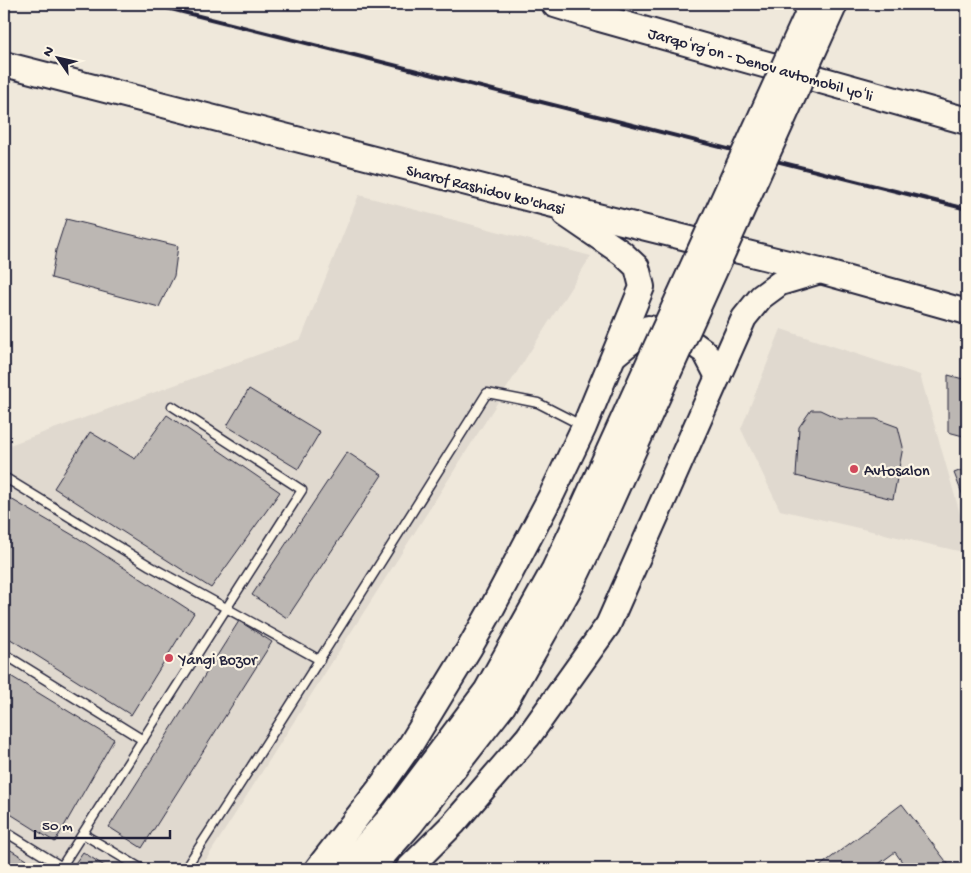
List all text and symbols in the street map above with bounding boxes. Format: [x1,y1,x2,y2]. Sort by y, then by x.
street label: Jarqoʻrgʻon - Denov avtomobil yoʻli [645,25,875,108]
north arrow [32,32,82,82]
text: N [40,44,59,61]
street label: Sharof Rashidov ko'chasi [404,162,567,220]
marker: Avtosalon [848,463,860,475]
place label: Avtosalon [864,463,930,482]
marker: Yangi Bozor [163,652,175,664]
place label: Yangi Bozor [177,652,258,671]
scale bar [35,808,170,840]
text: 50 m [42,818,73,836]

